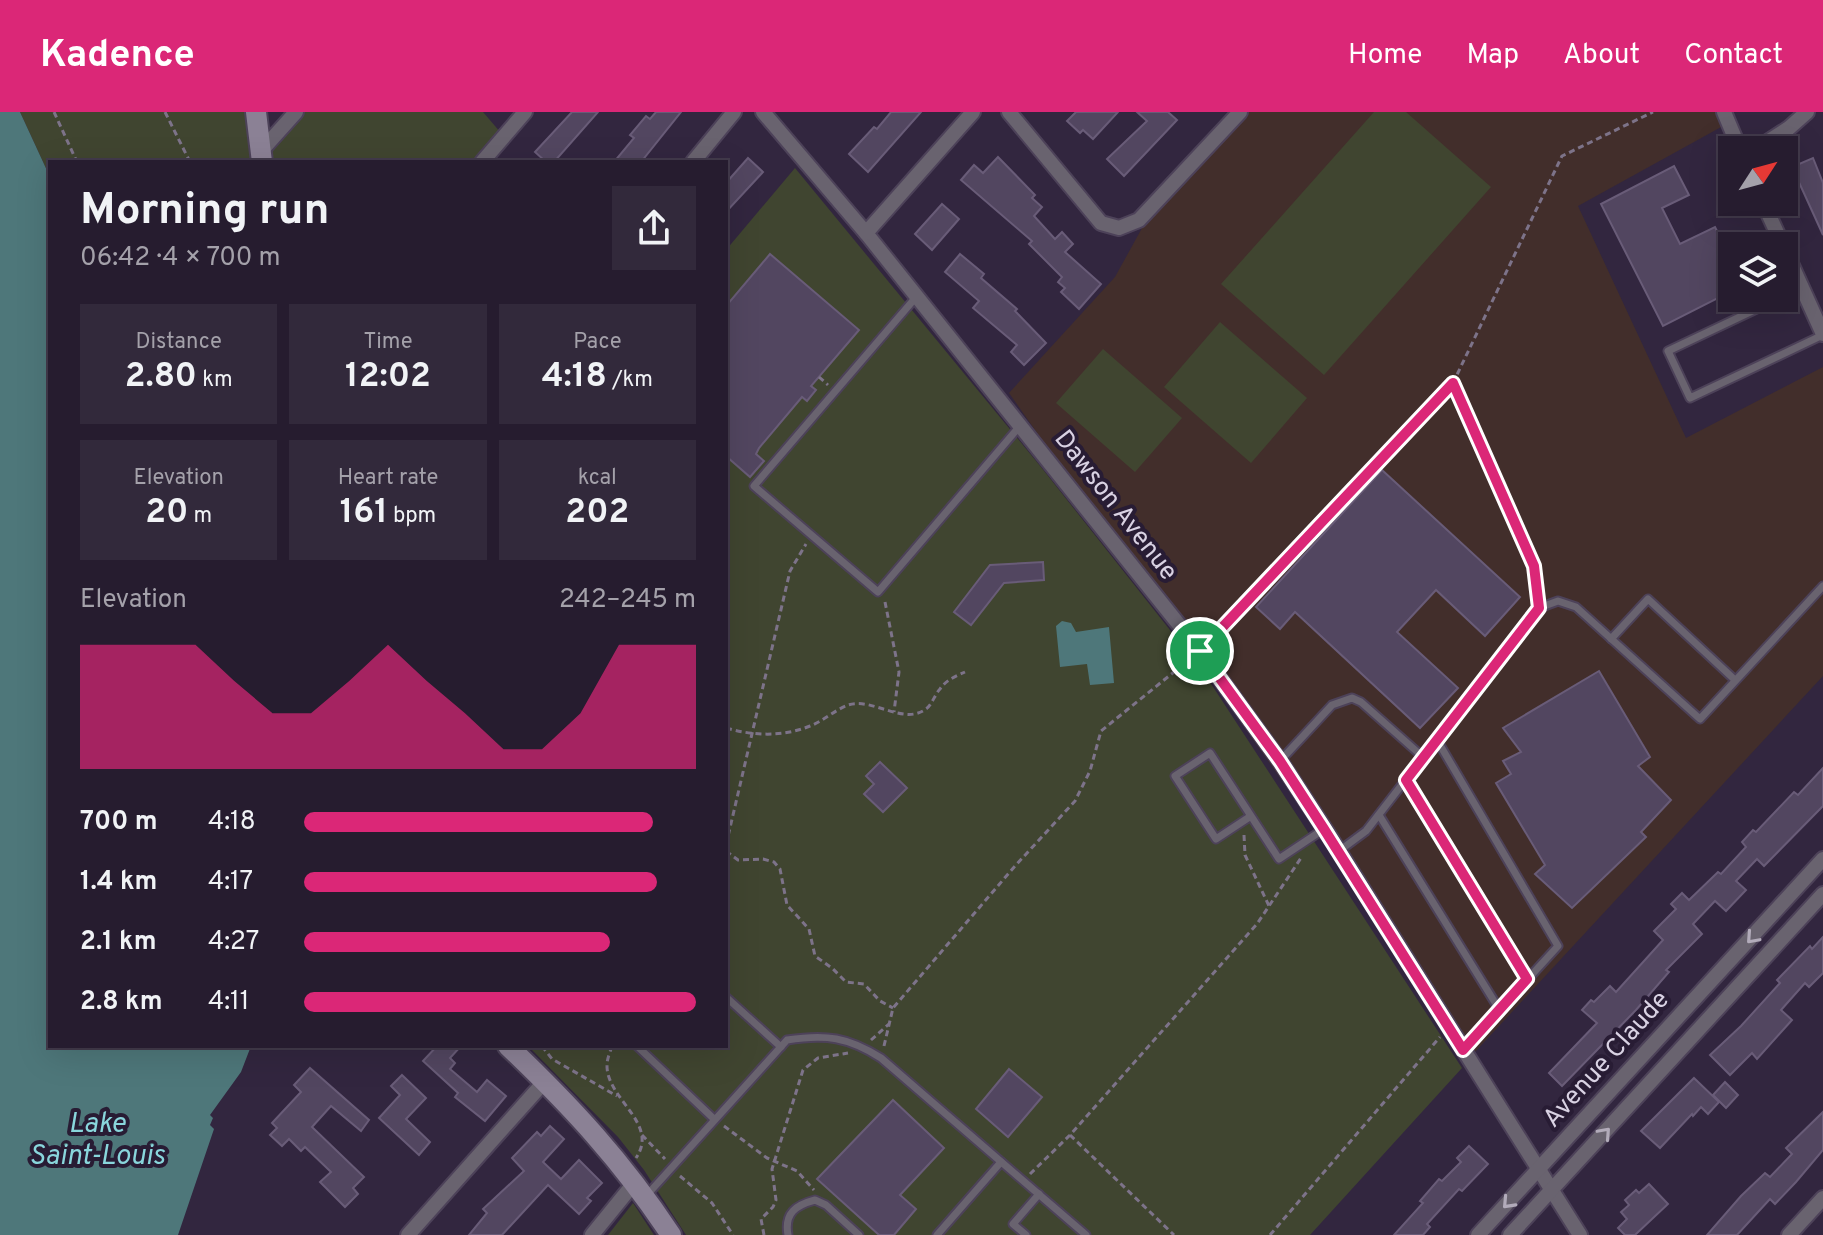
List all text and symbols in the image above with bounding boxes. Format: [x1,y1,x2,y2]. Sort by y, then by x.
text: Kadence [40,32,195,81]
text: Home [1348,38,1422,74]
text: Map [1466,38,1519,74]
text: About [1563,38,1640,74]
text: Contact [1684,38,1783,74]
north arrow [1718,136,1798,216]
map controls [1718,136,1798,312]
text: Morning run [80,184,330,240]
button: share [612,186,696,270]
button: layers [1718,232,1798,312]
text: 06:42 · 4 × 700 m [80,242,281,275]
text: Distance [135,329,222,356]
text: Time [363,329,413,356]
text: Pace [573,329,621,356]
text: 2.80 [125,356,197,399]
text: 12:02 [345,356,431,399]
text: 4:18 [542,356,607,399]
text: km [197,367,233,394]
text: /km [607,367,653,394]
street label: Dawson Avenue [1046,424,1184,588]
text: Elevation [133,465,224,492]
text: Heart rate [338,465,438,492]
text: kcal [578,465,617,492]
text: 20 [145,492,188,535]
text: 161 [340,492,388,535]
text: 202 [565,492,629,535]
text: m [188,503,212,530]
text: bpm [388,503,436,530]
text: Elevation [80,584,187,617]
text: 242–245 m [559,584,696,617]
pin [1166,617,1234,685]
icon: arrive [1178,629,1222,673]
text: 700 m [80,806,158,839]
text: 4:18 [208,806,256,839]
text: 1.4 km [80,866,157,899]
text: 4:17 [208,866,253,899]
text: 2.1 km [80,926,156,959]
text: 4:27 [208,926,259,959]
one-way arrow [1747,928,1761,943]
street label: Avenue Claude [1537,985,1677,1135]
text: 2.8 km [80,986,162,1019]
text: 4:11 [208,986,249,1019]
water label: Lake Saint-Louis [29,1107,165,1175]
one-way arrow [1595,1127,1609,1142]
one-way arrow [1503,1194,1518,1208]

